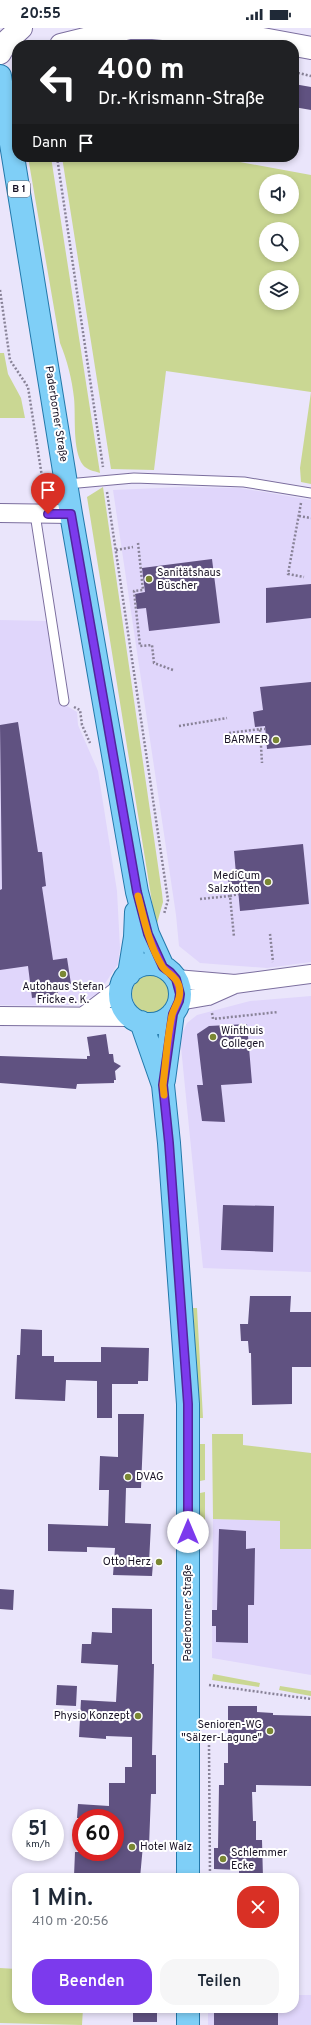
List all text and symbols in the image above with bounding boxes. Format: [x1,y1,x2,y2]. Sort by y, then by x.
text: 20:55 [20,5,61,24]
text: 400 m [98,53,184,89]
icon: left [32,56,84,108]
text: Dr.-Krismann-Straße [98,88,265,111]
icon: arrive [75,132,97,154]
text: Dann [32,134,67,153]
map controls [259,174,299,310]
button: sound [259,174,299,214]
road number: B 1 [8,181,30,197]
button: search [259,222,299,262]
button: layers [259,270,299,310]
street label: Paderborner Straße [41,365,71,463]
pin [31,473,65,514]
icon: arrive [37,479,59,501]
place label: Sanitätshaus Büscher [157,566,221,593]
marker: Sanitätshaus Büscher [144,574,154,584]
place label: BARMER [224,733,268,747]
marker: BARMER [271,735,281,745]
place label: MediCum Salzkotten [207,869,260,896]
marker: MediCum Salzkotten [263,877,273,887]
marker: Autohaus Stefan Fricke e. K. [58,969,68,979]
place label: Autohaus Stefan Fricke e. K. [22,980,104,1007]
place label: Winthuis Collegen [221,1024,265,1051]
marker: Winthuis Collegen [208,1032,218,1042]
place label: DVAG [136,1470,164,1484]
marker: DVAG [123,1472,133,1482]
position arrow [167,1511,209,1553]
place label: Otto Herz [103,1555,151,1569]
marker: Otto Herz [154,1557,164,1567]
street label: Paderborner Straße [181,1564,195,1662]
place label: Physio Konzept [54,1709,130,1723]
marker: Physio Konzept [133,1711,143,1721]
place label: Senioren-WG "Sälzer-Lagune" [181,1718,262,1745]
marker: Senioren-WG "Sälzer-Lagune" [265,1726,275,1736]
speed limit sign: 60 [72,1809,124,1861]
text: 51 [28,1817,48,1843]
text: km/h [26,1838,50,1851]
place label: Hotel Walz [140,1840,192,1854]
marker: Hotel Walz [127,1842,137,1852]
place label: Schlemmer Ecke [231,1846,288,1873]
marker: Schlemmer Ecke [218,1854,228,1864]
text: 1 Min. [32,1884,93,1914]
button: close [237,1886,279,1928]
text: 410 m · 20:56 [32,1914,109,1930]
button: Beenden [32,1959,152,2005]
button: Teilen [160,1959,279,2005]

